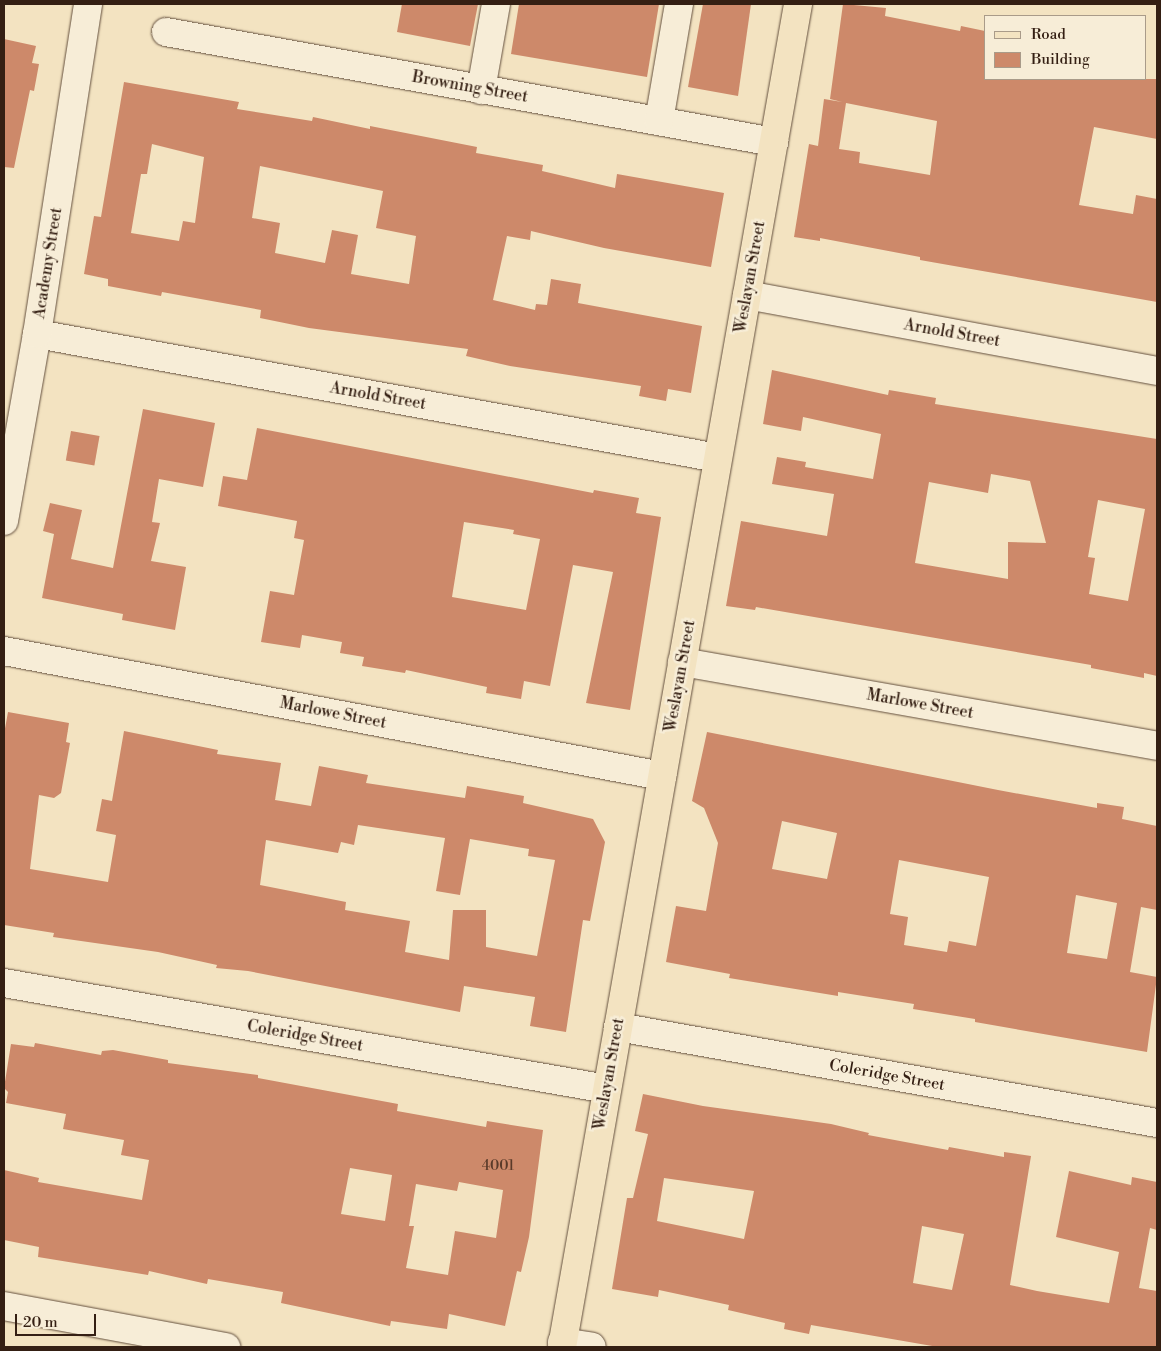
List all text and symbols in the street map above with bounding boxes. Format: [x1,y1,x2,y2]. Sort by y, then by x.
legend [984,15,1146,80]
text: Road [1031,25,1066,44]
text: Building [1031,50,1090,69]
street label: Browning Street [411,67,529,107]
street label: Academy Street [30,206,66,320]
street label: Weslayan Street [731,220,769,334]
street label: Arnold Street [902,315,1002,351]
street label: Arnold Street [328,378,428,414]
street label: Weslayan Street [661,619,699,733]
street label: Marlowe Street [865,685,975,723]
street label: Marlowe Street [278,693,388,733]
street label: Coleridge Street [246,1016,364,1056]
street label: Weslayan Street [590,1017,628,1131]
street label: Coleridge Street [828,1055,946,1095]
house number: 4001 [482,1158,514,1174]
scale bar [18,1304,99,1336]
text: 20 m [23,1313,58,1332]

